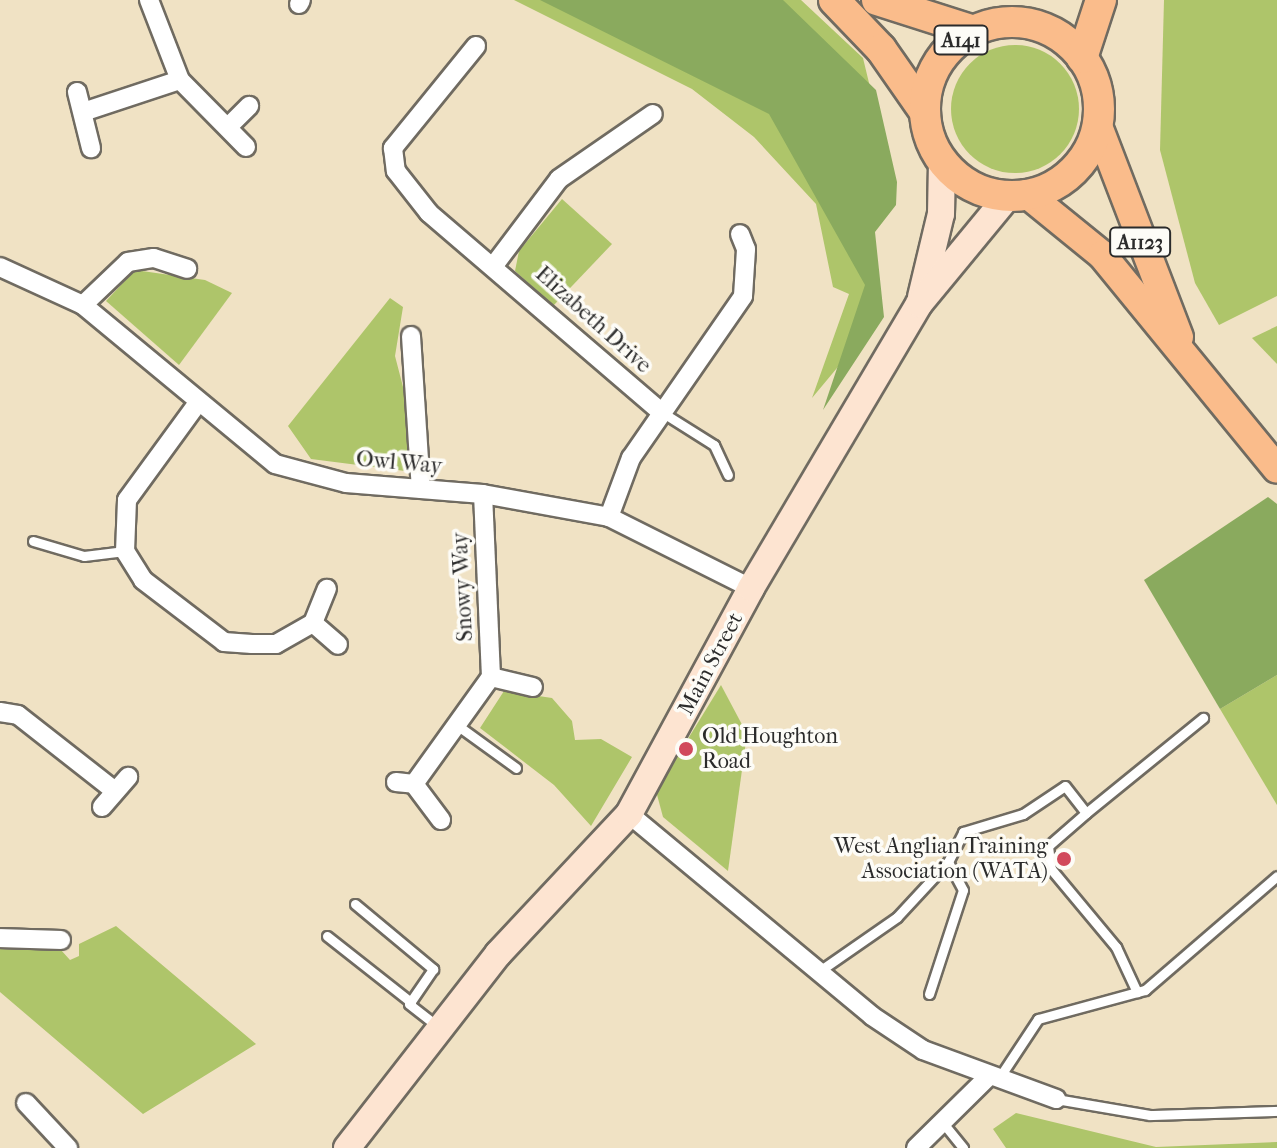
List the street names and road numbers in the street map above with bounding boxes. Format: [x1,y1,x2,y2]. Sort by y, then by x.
road number: A141 [933,24,989,56]
road number: A1123 [1108,226,1172,258]
street label: Elizabeth Drive [530,261,656,379]
street label: Owl Way [355,446,443,480]
street label: Snowy Way [447,532,479,642]
street label: Main Street [673,608,749,720]

